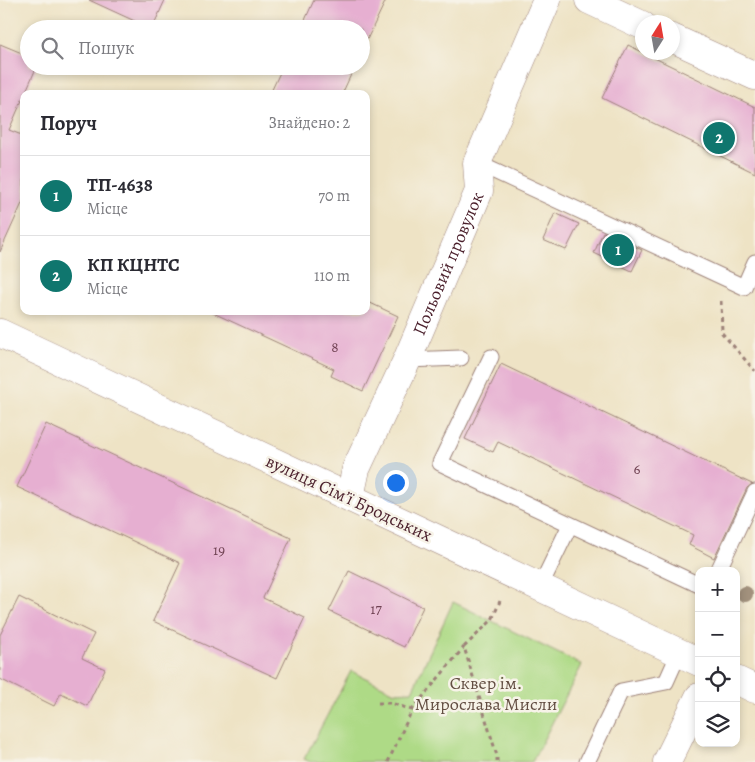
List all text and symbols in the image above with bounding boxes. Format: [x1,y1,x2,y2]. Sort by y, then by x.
north arrow [635,15,680,60]
search box [20,20,370,75]
icon: search [38,34,66,62]
text: Пошук [78,35,135,61]
text: Поруч [40,109,97,137]
text: Знайдено: 2 [269,112,350,134]
pin: 2 [703,119,735,157]
text: ТП-4638 [87,172,153,198]
text: 1 [53,185,59,207]
text: 70 m [318,185,350,207]
street label: Польовий провулок [407,188,489,339]
text: Місце [87,198,128,220]
pin: 1 [602,231,634,269]
text: КП КЦНТС [87,252,180,278]
text: 2 [52,265,60,287]
text: 110 m [314,265,350,287]
text: Місце [87,278,128,300]
house number: 8 [331,337,339,357]
street label: вулиця Сімʼї Бродських [262,449,436,547]
house number: 6 [634,459,641,479]
your location [383,470,409,496]
house number: 19 [213,540,225,560]
map controls [695,567,740,747]
button: + [695,567,740,612]
house number: 17 [370,599,382,619]
button: − [695,612,740,657]
button: locate [695,657,740,702]
park label: Сквер ім. Мирослава Мисли [415,671,557,716]
button: layers [695,702,740,747]

